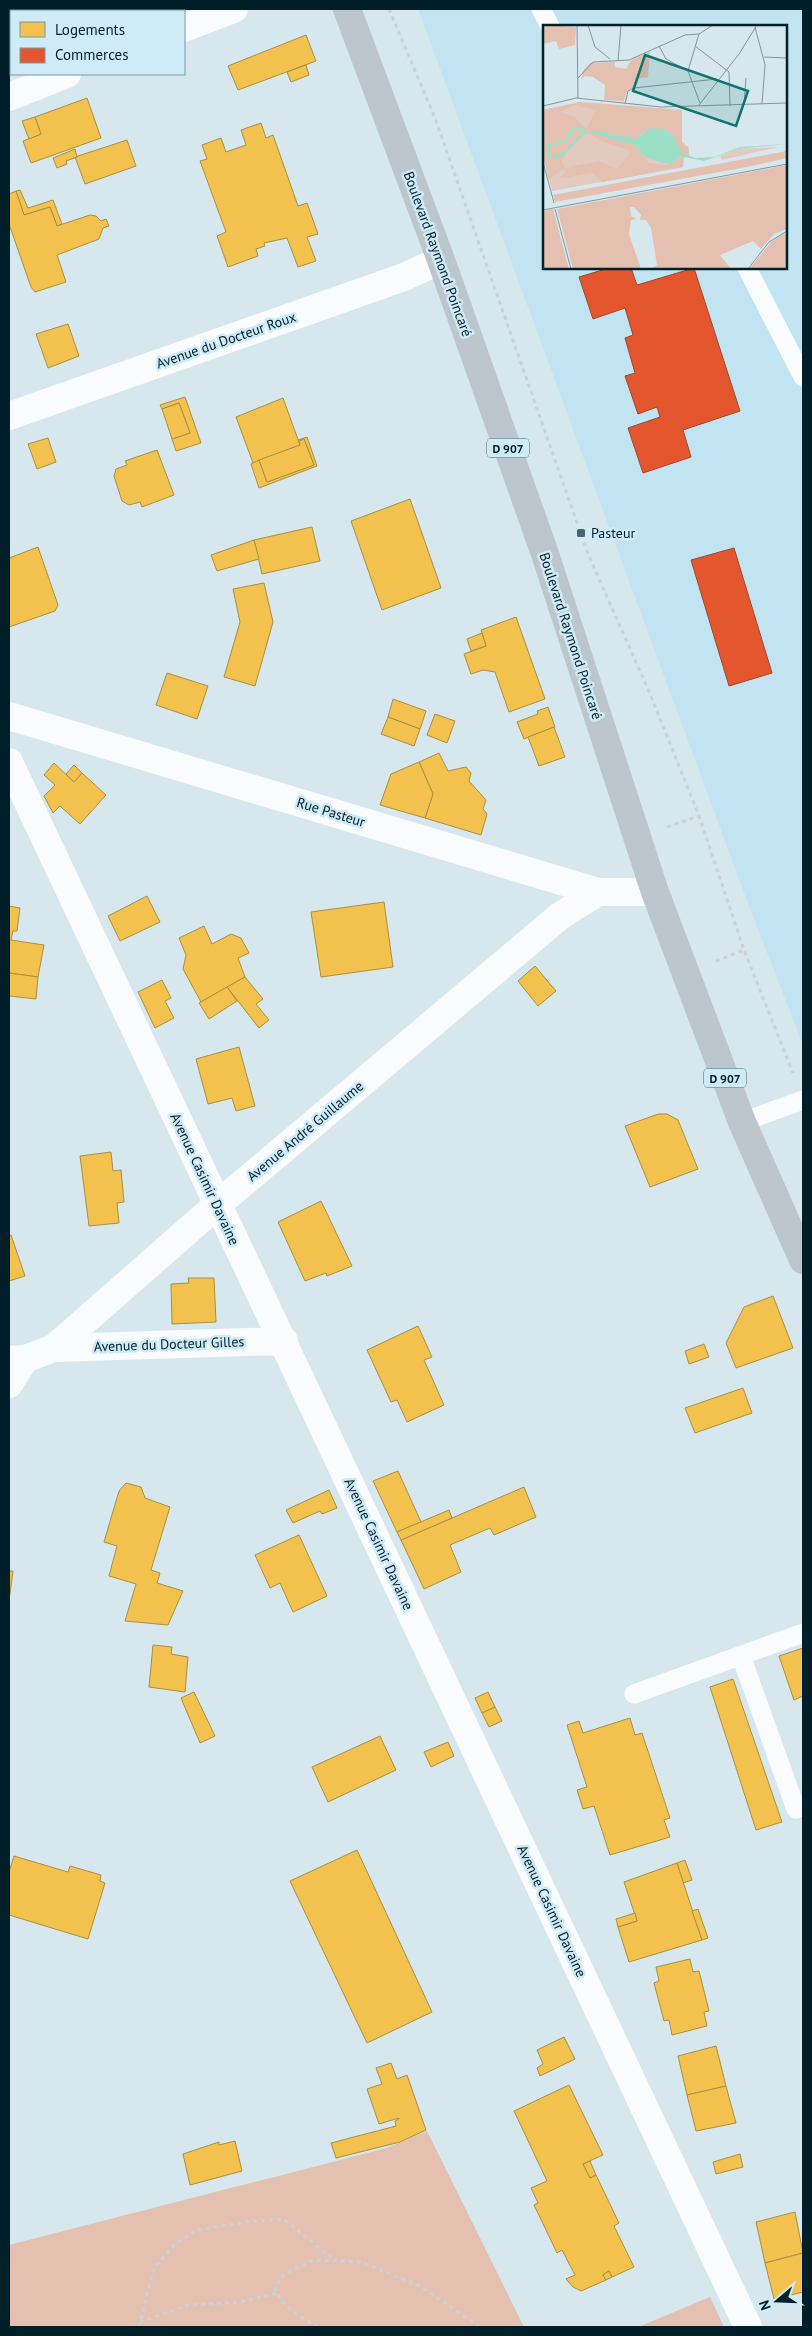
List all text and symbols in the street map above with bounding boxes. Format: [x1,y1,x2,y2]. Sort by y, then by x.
legend [10,10,185,75]
text: Logements [55,20,125,39]
inset map [543,25,787,269]
text: Commerces [55,45,129,64]
street label: Boulevard Raymond Poincaré [400,169,476,339]
street label: Avenue du Docteur Roux [154,308,298,372]
road number: D 907 [487,438,529,458]
place label: Pasteur [591,524,635,542]
marker: Pasteur [575,527,587,539]
street label: Boulevard Raymond Poincaré [535,550,607,722]
street label: Rue Pasteur [295,793,368,831]
road number: D 907 [704,1068,746,1088]
street label: Avenue André Guillaume [243,1077,367,1185]
street label: Avenue Casimir Davaine [166,1110,244,1248]
street label: Avenue du Docteur Gilles [93,1332,245,1356]
street label: Avenue Casimir Davaine [340,1475,418,1613]
street label: Avenue Casimir Davaine [513,1842,591,1980]
north arrow [752,2276,802,2326]
text: N [755,2298,775,2313]

